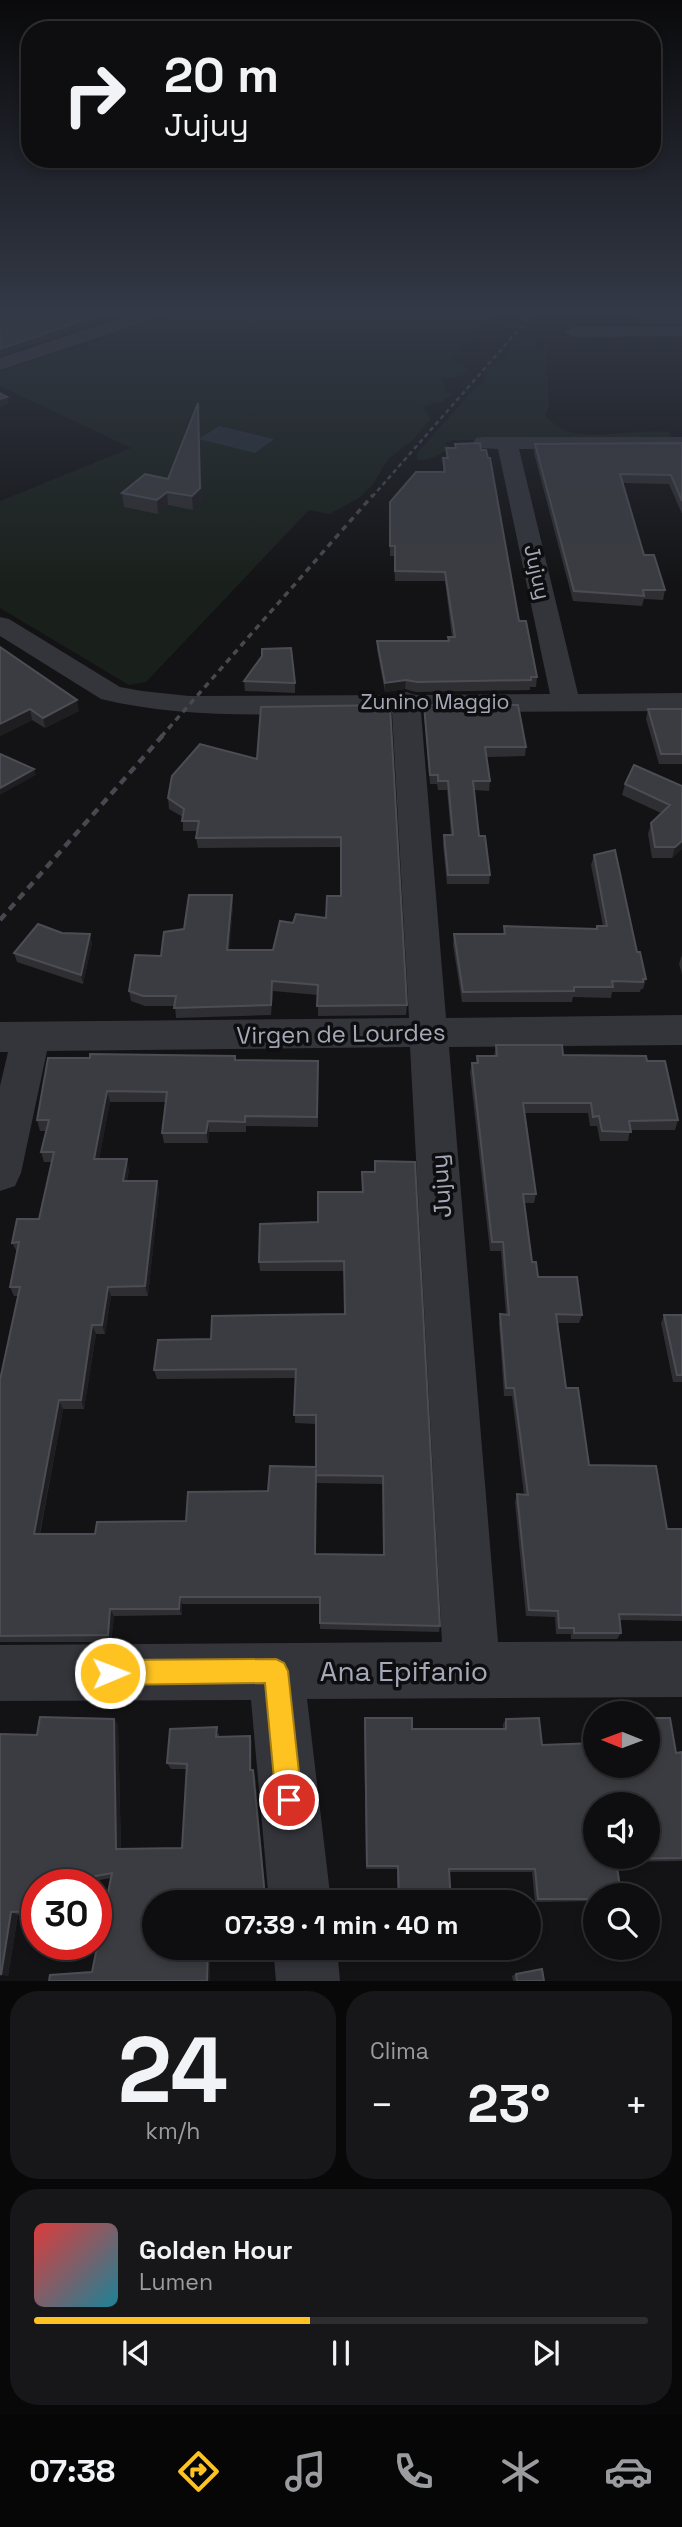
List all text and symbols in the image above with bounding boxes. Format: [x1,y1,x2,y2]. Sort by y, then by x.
text: 20 m [164,44,279,106]
icon: right [49,49,140,140]
text: Jujuy [164,105,249,145]
street label: Jujuy [518,542,557,602]
street label: Zunino Maggio [360,688,510,715]
street label: Virgen de Lourdes [236,1016,446,1051]
street label: Jujuy [423,1153,458,1219]
position arrow [73,1636,147,1710]
street label: Ana Epifanio [320,1653,488,1689]
north arrow [583,1701,660,1778]
map controls [583,1701,660,1960]
pin [259,1770,319,1830]
icon: arrive [270,1781,308,1819]
button: sound [583,1792,660,1869]
speed limit sign: 30 [21,1869,112,1960]
button: search [583,1883,660,1960]
text: 07:39 · 1 min · 40 m [225,1908,458,1942]
text: 24 [118,2012,228,2129]
text: Clima [370,2036,429,2066]
text: 23° [468,2071,551,2137]
text: − [370,2081,394,2129]
text: + [624,2081,648,2129]
text: km/h [146,2116,200,2146]
text: Golden Hour [139,2233,293,2267]
text: Lumen [139,2267,213,2297]
icon: previous [117,2334,155,2372]
icon: pause [322,2334,360,2372]
icon: next [527,2334,565,2372]
icon: directions [174,2447,223,2496]
icon: music [281,2447,330,2496]
icon: phone [389,2447,438,2496]
icon: climate [496,2447,545,2496]
icon: car [604,2447,653,2496]
text: 07:38 [29,2451,115,2491]

